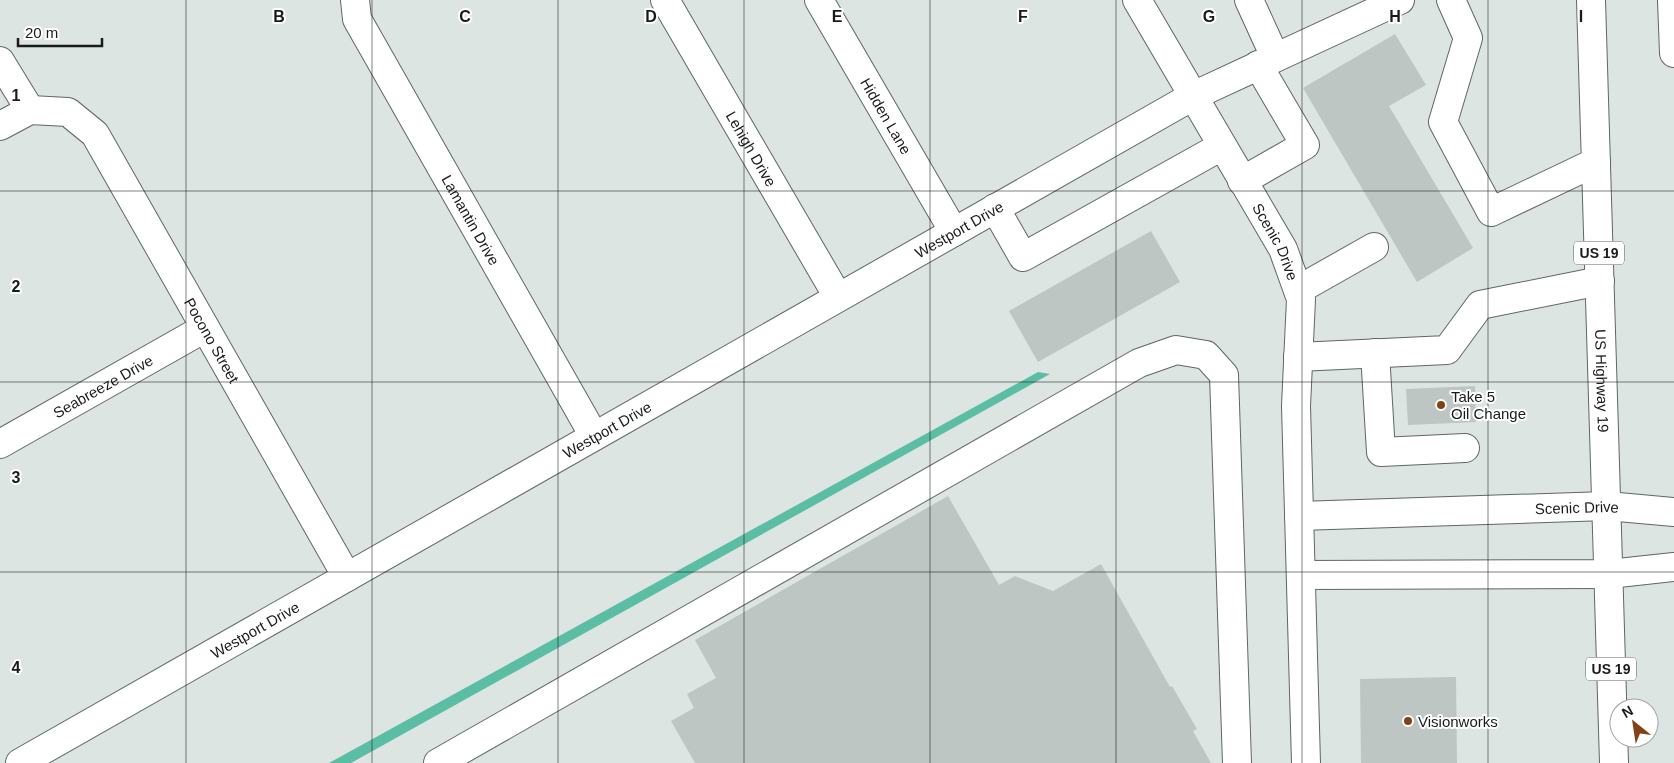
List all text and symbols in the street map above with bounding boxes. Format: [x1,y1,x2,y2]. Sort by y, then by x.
text: B [273,8,285,25]
text: C [459,8,471,25]
text: D [645,8,657,25]
text: E [832,8,843,25]
text: F [1018,8,1028,25]
text: G [1203,8,1215,25]
text: H [1389,8,1401,25]
text: I [1579,8,1583,25]
scale bar [18,15,101,47]
text: 20 m [25,24,58,41]
street label: Hidden Lane [858,75,915,157]
text: 1 [12,87,21,104]
street label: Lehigh Drive [723,108,780,189]
street label: Lamantin Drive [439,172,503,268]
street label: Westport Drive [912,197,1006,261]
street label: Scenic Drive [1249,200,1302,282]
road number: US 19 [1574,242,1624,264]
text: 2 [12,278,21,295]
street label: Pocono Street [181,295,244,386]
street label: US Highway 19 [1592,329,1613,433]
street label: Seabreeze Drive [50,351,156,421]
place label: Take 5 Oil Change [1451,388,1526,422]
street label: Westport Drive [560,397,654,461]
marker: Take 5 Oil Change [1435,399,1447,411]
text: 3 [12,469,21,486]
street label: Scenic Drive [1534,497,1620,517]
street label: Westport Drive [207,598,302,661]
road number: US 19 [1586,658,1636,681]
text: 4 [12,659,21,676]
north arrow [1609,698,1659,748]
text: N [1619,702,1636,721]
place label: Visionworks [1418,713,1498,730]
marker: Visionworks [1402,715,1414,727]

